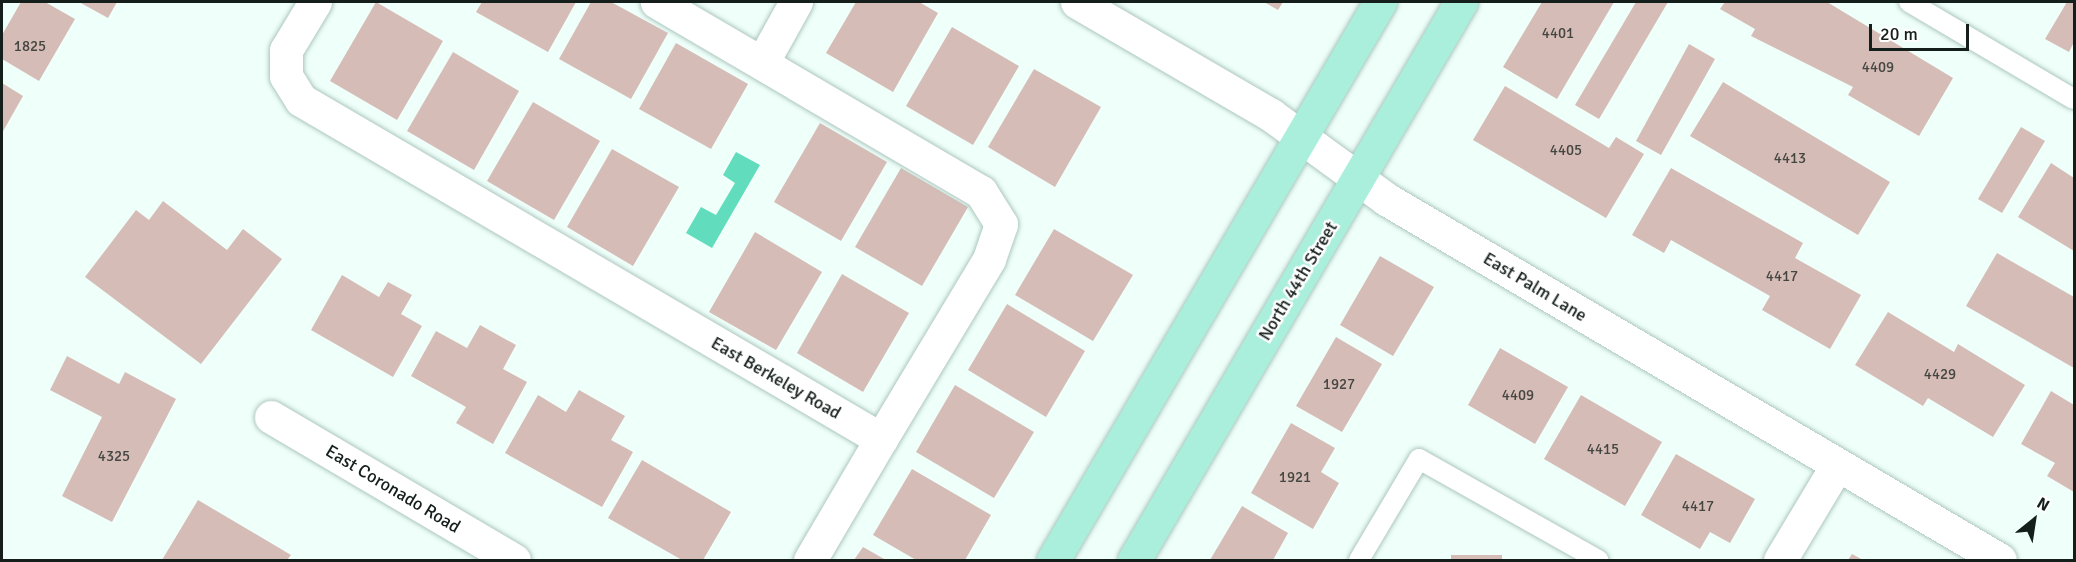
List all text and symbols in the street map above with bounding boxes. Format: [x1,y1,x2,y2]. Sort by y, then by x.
scale bar [1872,12,1972,50]
text: 20 m [1880,23,1918,45]
house number: 4401 [1542,25,1574,43]
house number: 1825 [14,38,46,56]
house number: 4409 [1862,59,1894,77]
house number: 4405 [1550,142,1582,160]
house number: 4413 [1774,150,1806,168]
street label: North 44th Street [1254,218,1342,344]
street label: East Palm Lane [1479,248,1591,326]
house number: 4417 [1766,268,1798,286]
street label: East Berkeley Road [707,332,845,424]
house number: 4429 [1924,366,1956,384]
house number: 1927 [1323,376,1355,394]
house number: 4409 [1502,387,1534,405]
street label: East Coronado Road [322,440,464,538]
house number: 4415 [1587,441,1619,459]
house number: 4325 [98,448,130,466]
house number: 1921 [1279,469,1311,487]
north arrow [2004,490,2064,550]
text: N [2033,493,2053,516]
house number: 4417 [1682,498,1714,516]

